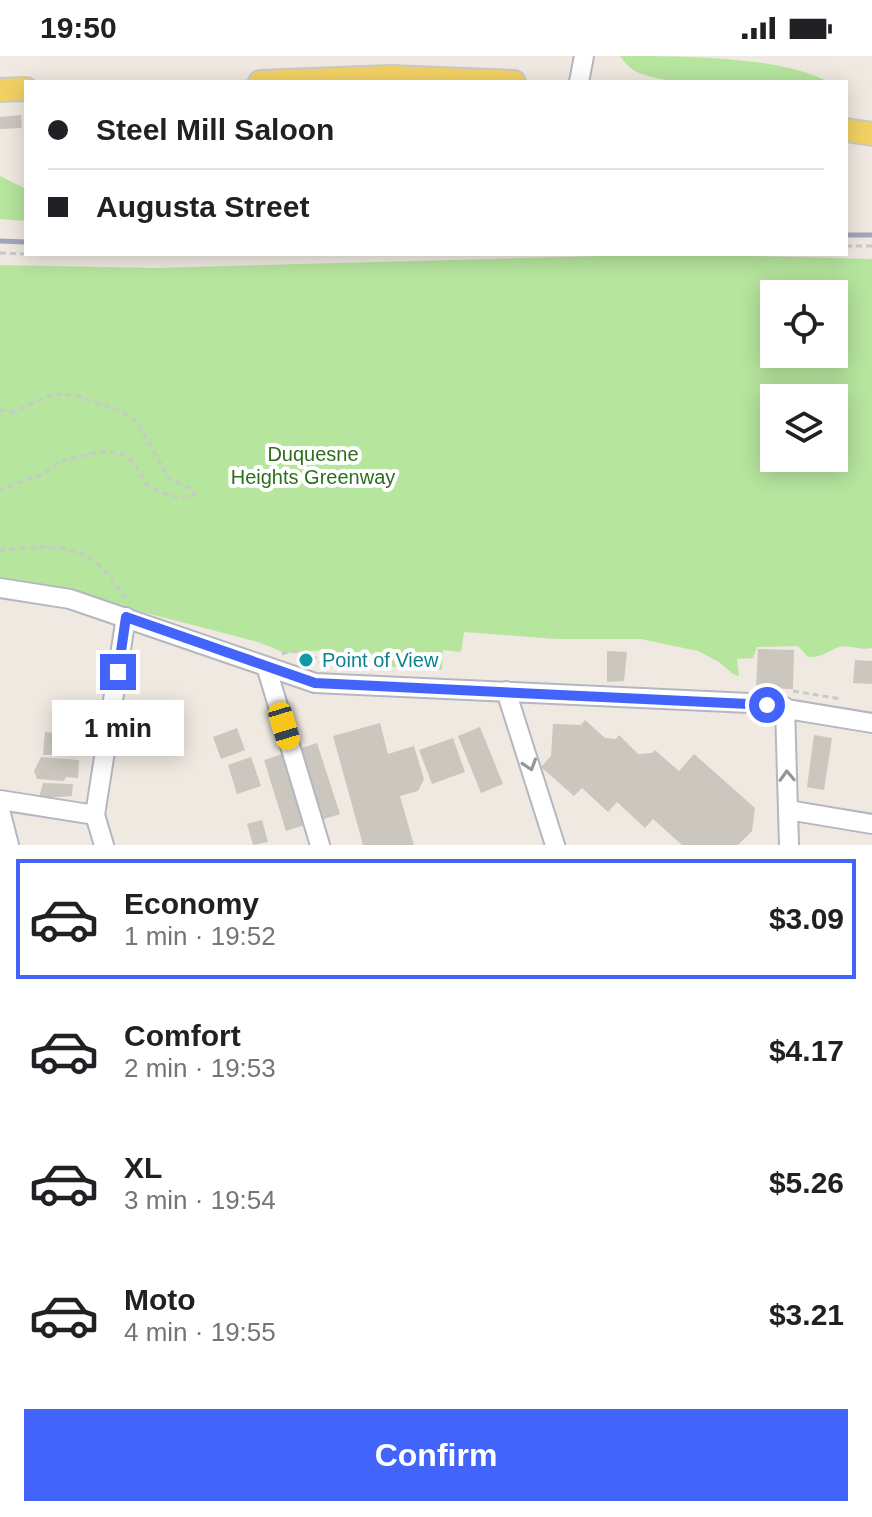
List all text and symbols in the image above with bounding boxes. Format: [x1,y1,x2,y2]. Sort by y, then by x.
text: 19:50 [40,11,117,44]
text: Steel Mill Saloon [96,113,334,146]
text: Augusta Street [96,190,309,223]
map controls [760,280,848,472]
button: locate [760,280,848,368]
button: layers [760,384,848,472]
park label: Duquesne Heights Greenway [231,443,395,488]
place label: Point of View [322,649,439,671]
marker: Point of View [297,651,315,669]
route end [100,654,136,690]
route start [749,687,785,723]
callout: 1 min [52,700,184,756]
car [266,700,302,752]
text: 1 min [84,713,152,743]
one-way arrow [521,758,537,772]
one-way arrow [779,769,796,782]
icon: car [28,883,100,955]
text: Economy [124,887,259,920]
text: $3.09 [769,902,844,935]
text: 1 min · 19:52 [124,921,276,951]
icon: car [28,1015,100,1087]
text: Comfort [124,1019,241,1052]
text: $4.17 [769,1034,844,1067]
text: 2 min · 19:53 [124,1053,276,1083]
icon: car [28,1147,100,1219]
text: XL [124,1151,162,1184]
text: $5.26 [769,1166,844,1199]
text: 3 min · 19:54 [124,1185,276,1215]
icon: car [28,1279,100,1351]
text: Moto [124,1283,196,1316]
text: $3.21 [769,1298,844,1331]
text: 4 min · 19:55 [124,1317,276,1347]
button: Confirm [24,1409,848,1501]

